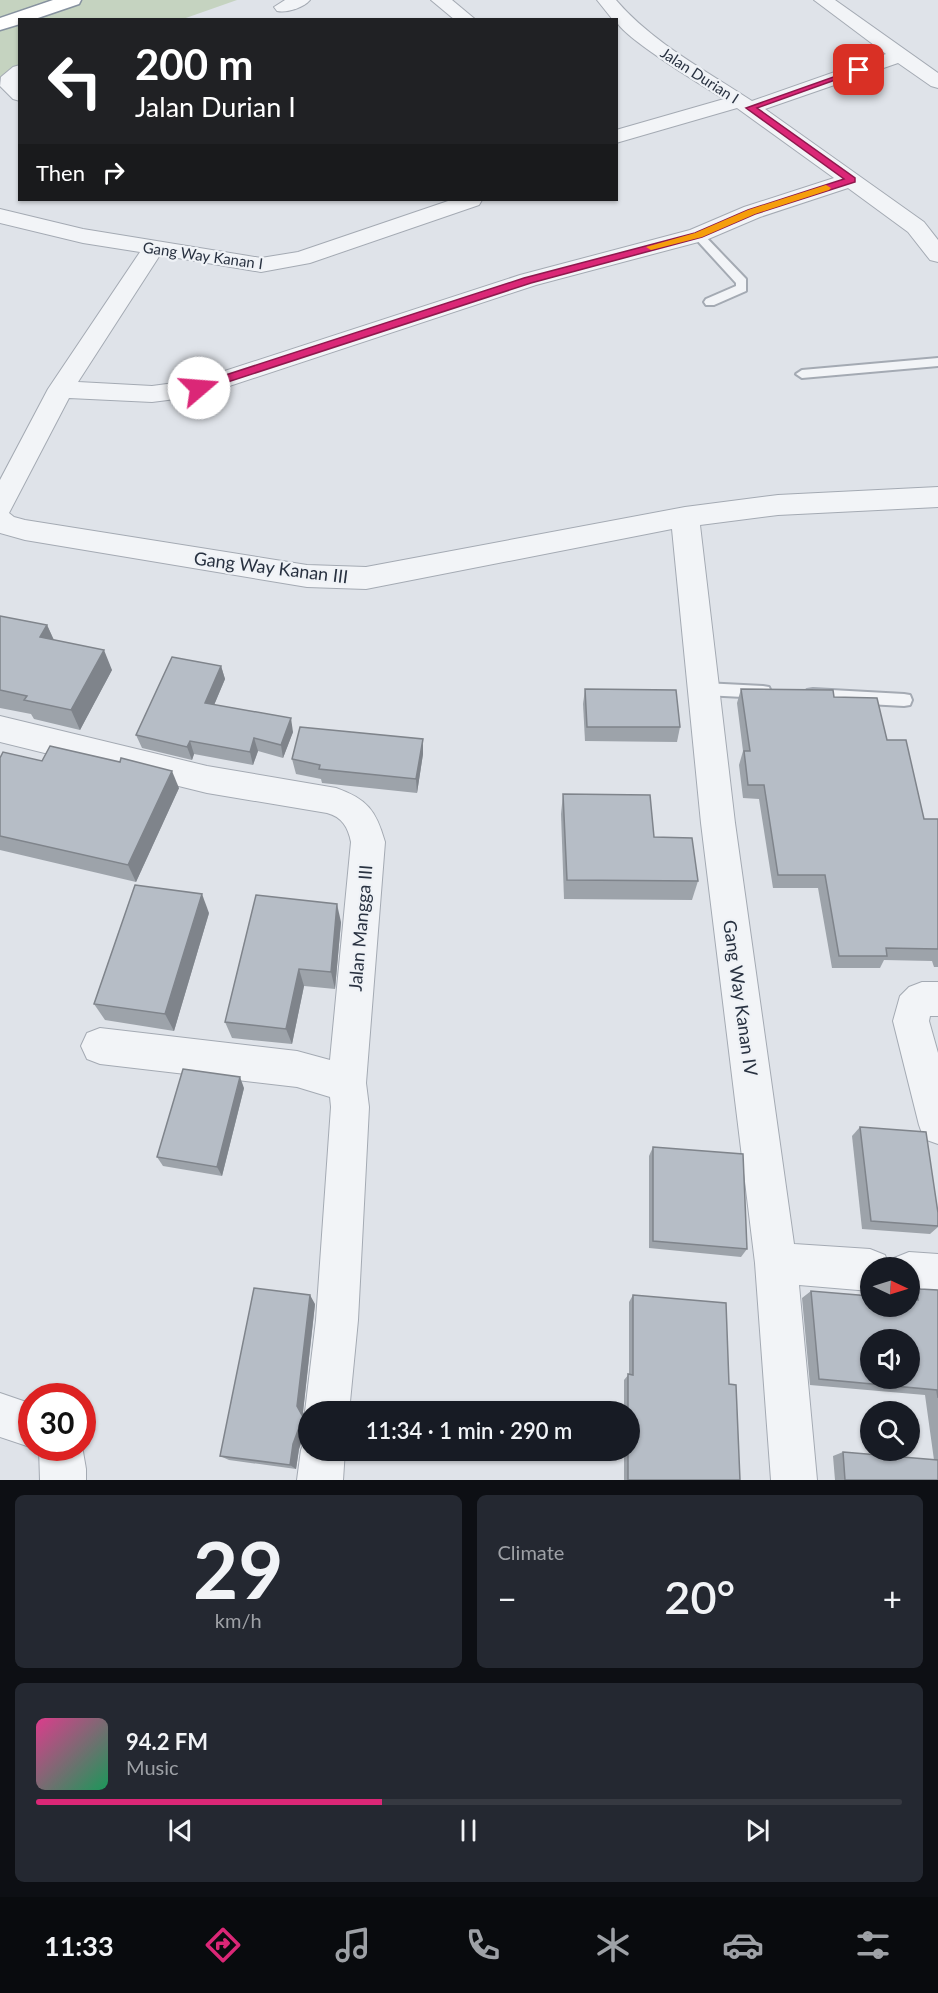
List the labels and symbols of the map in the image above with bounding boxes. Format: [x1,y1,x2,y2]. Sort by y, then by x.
street label: Jalan Durian I [658,43,742,107]
pin [833,44,884,95]
street label: Gang Way Kanan I [142,238,264,272]
position arrow [167,356,231,420]
street label: Gang Way Kanan III [193,547,349,587]
street label: Jalan Mangga III [344,864,376,992]
street label: Gang Way Kanan IV [719,919,763,1078]
north arrow [860,1257,920,1317]
speed limit sign: 30 [18,1383,96,1461]

